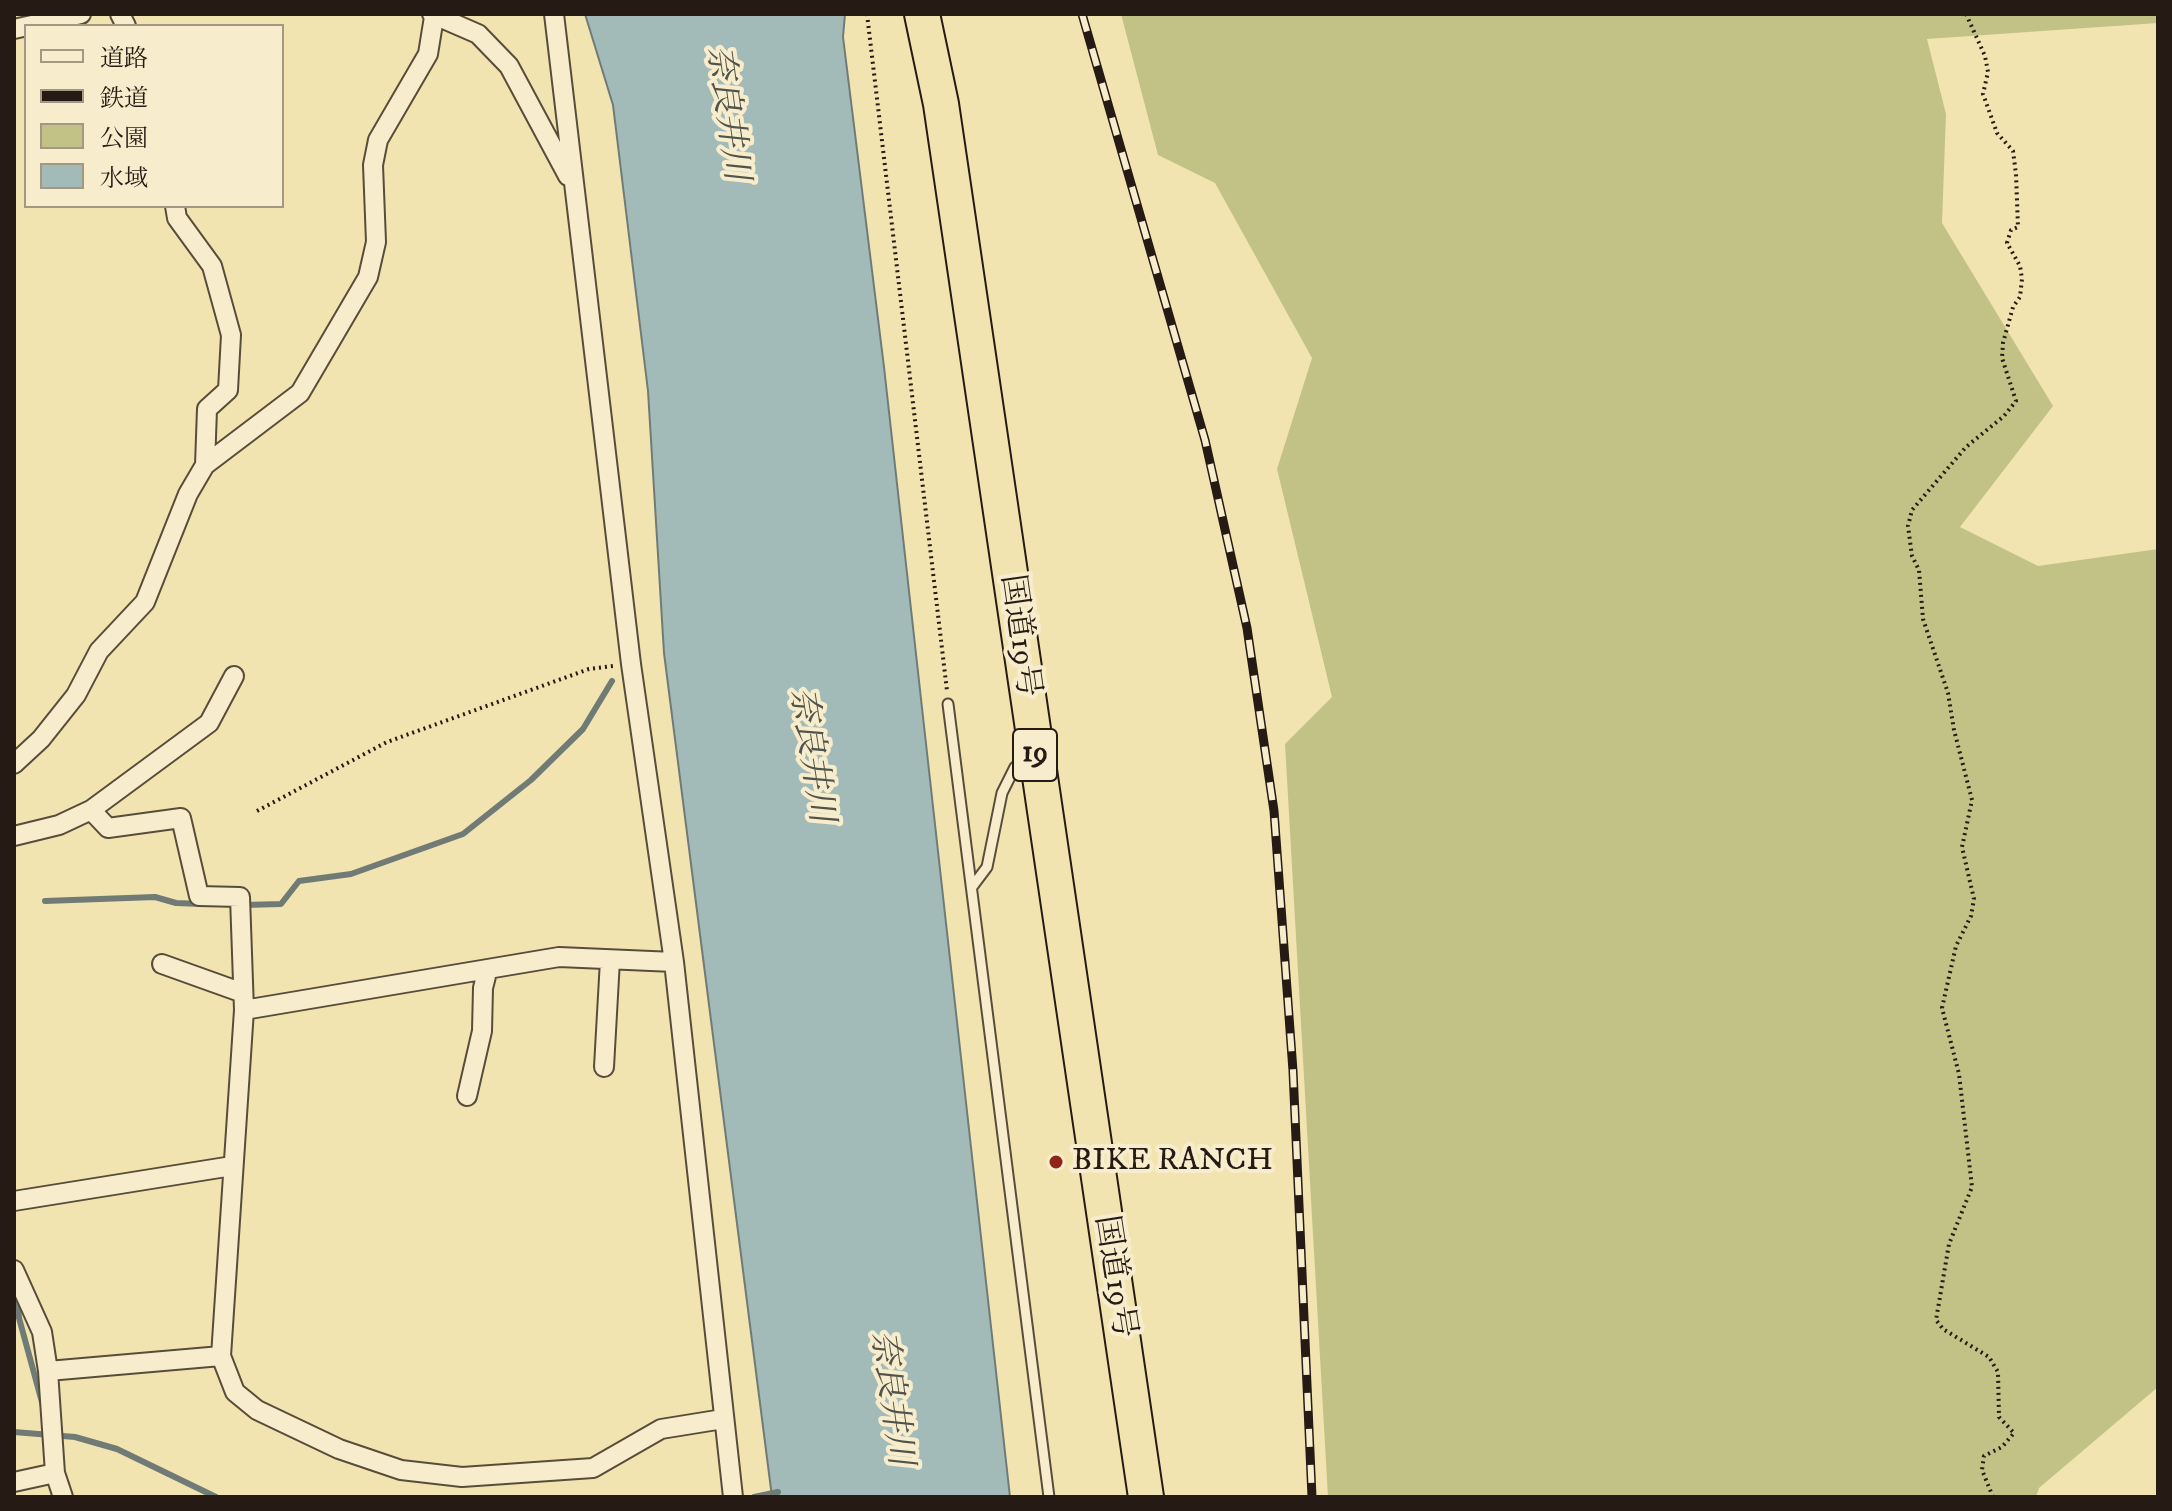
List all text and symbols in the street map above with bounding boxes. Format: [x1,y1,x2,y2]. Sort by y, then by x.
legend [24,24,284,208]
water label: 奈良井川 [695,43,755,183]
text: 道路 [100,44,148,74]
text: 鉄道 [100,84,148,114]
text: 公園 [100,124,148,154]
text: 水域 [100,164,148,194]
street label: 国道19号 [990,572,1046,700]
water label: 奈良井川 [778,685,840,825]
road number: 19 [1013,729,1057,781]
place label: BIKE RANCH [1072,1143,1273,1181]
marker: BIKE RANCH [1047,1153,1065,1171]
street label: 国道19号 [1084,1213,1142,1341]
water label: 奈良井川 [859,1328,919,1468]

